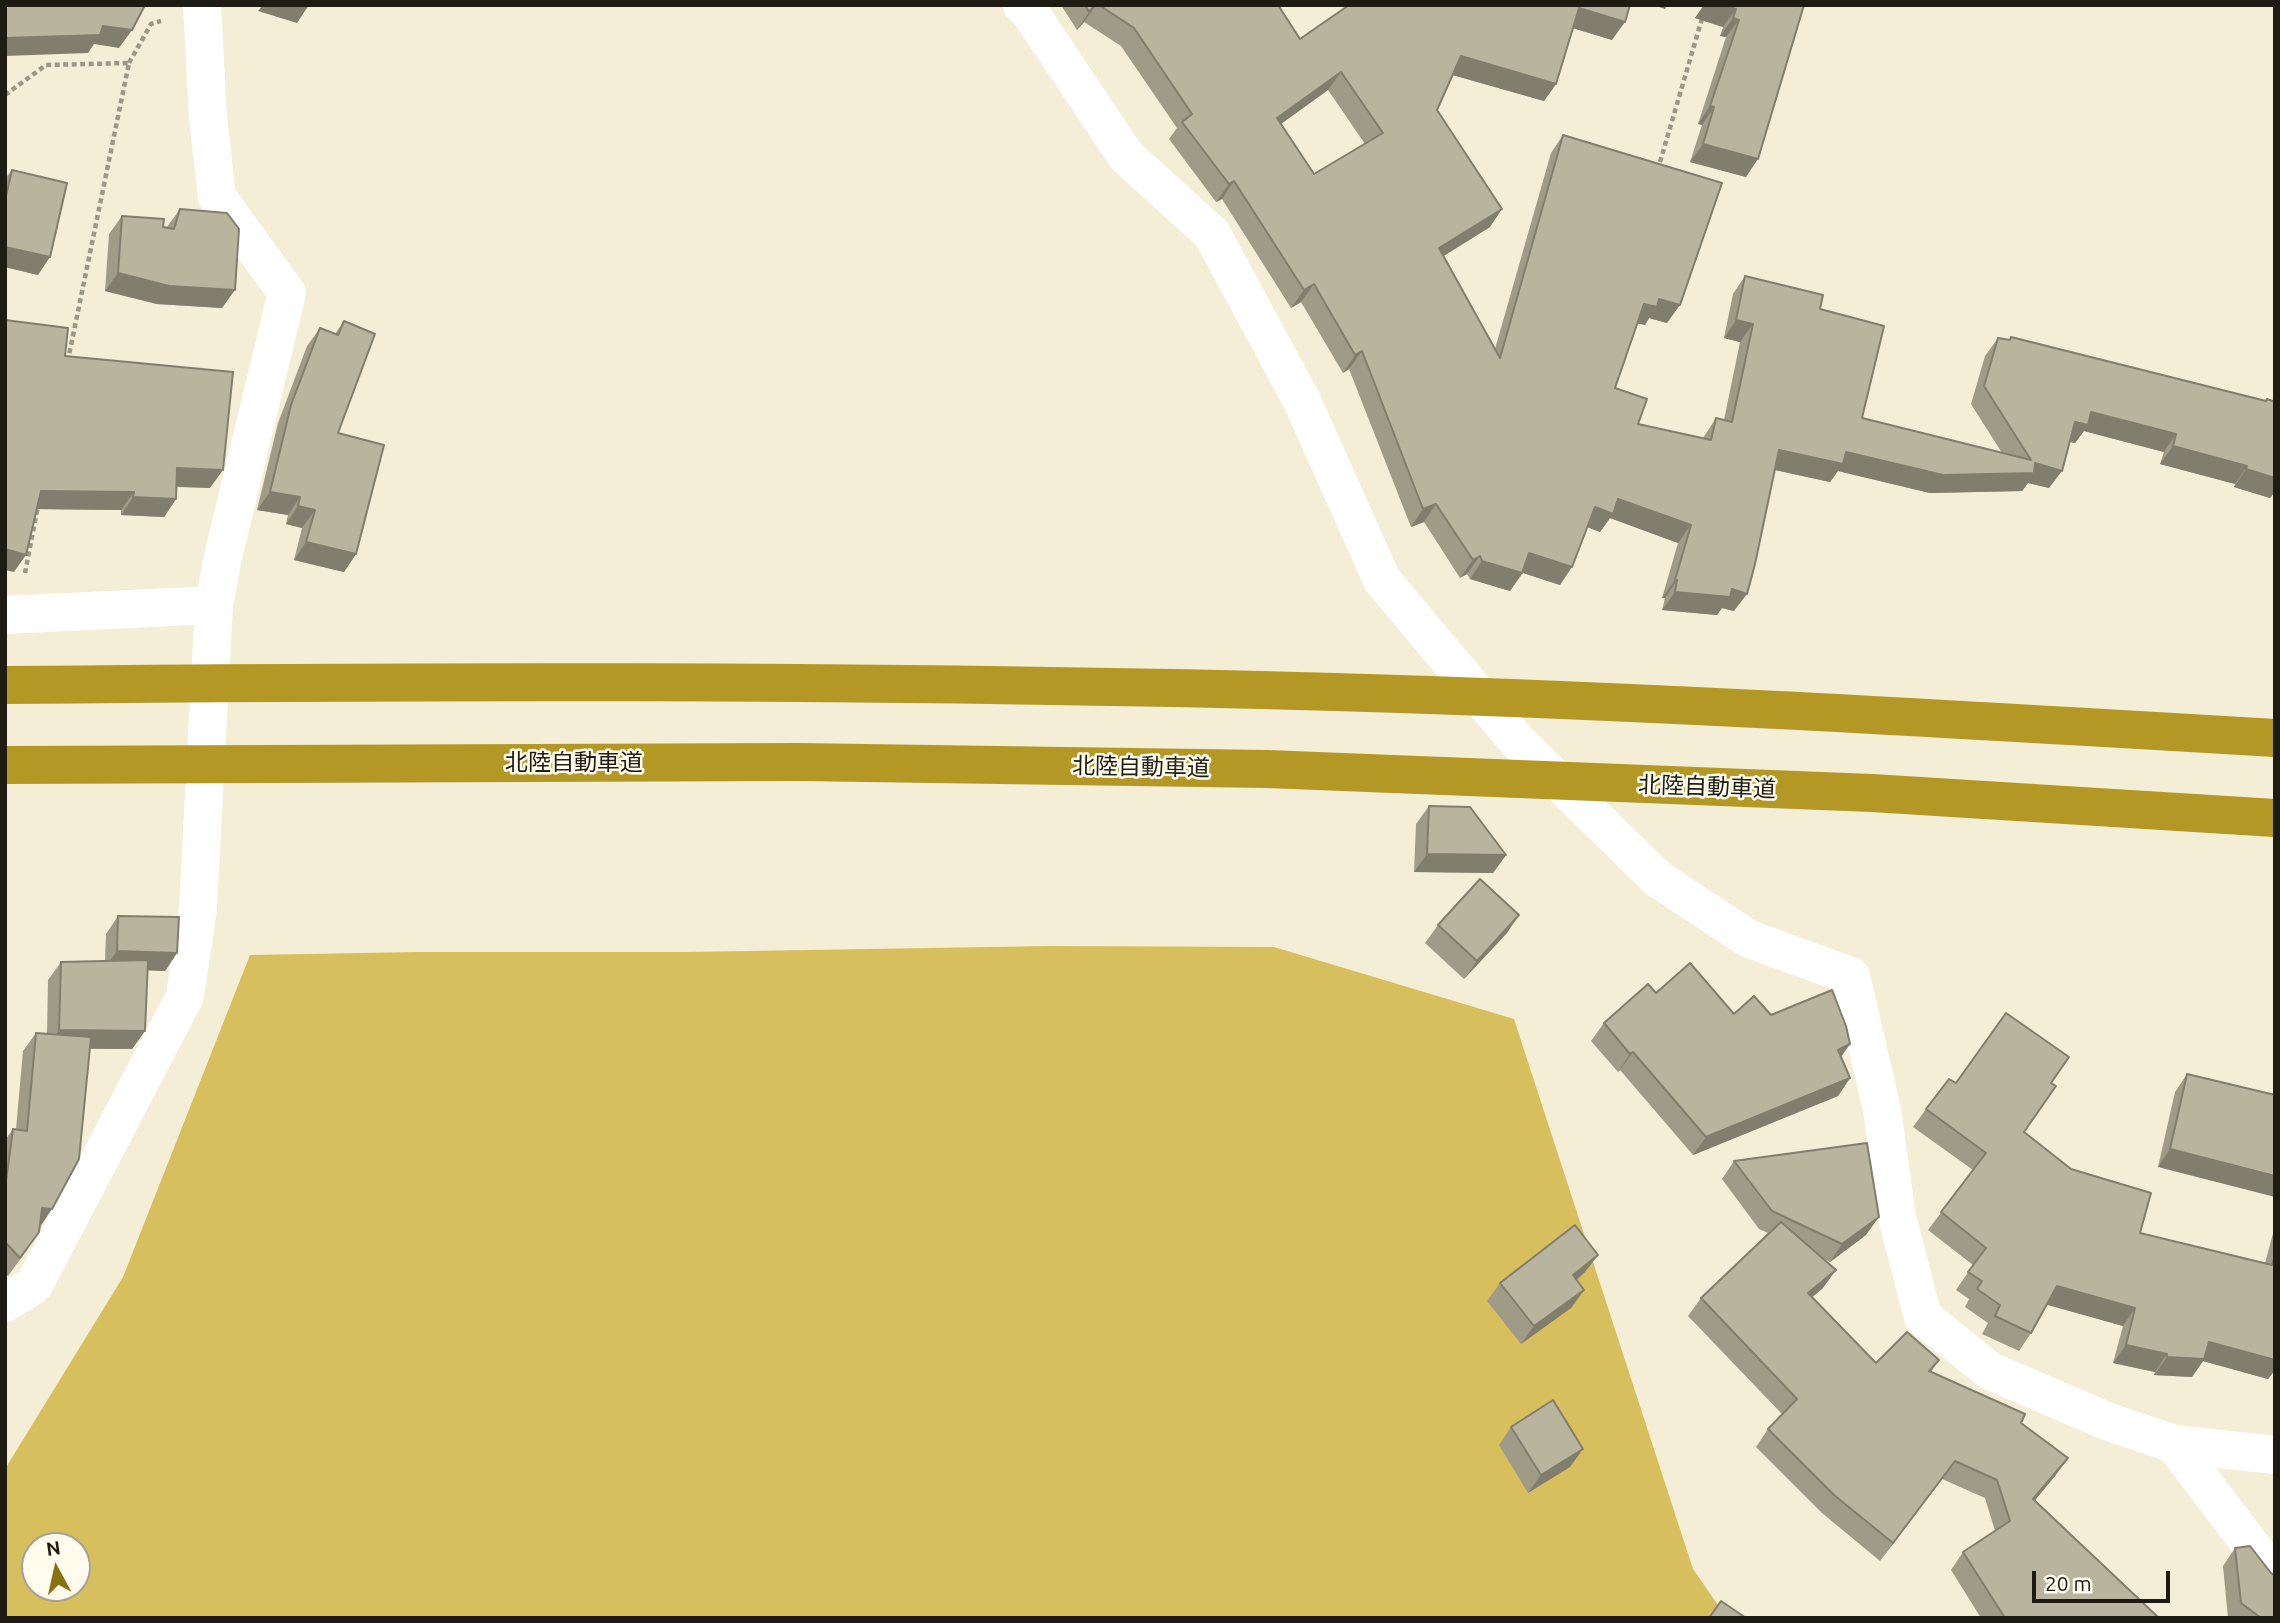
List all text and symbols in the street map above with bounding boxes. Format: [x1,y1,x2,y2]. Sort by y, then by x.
street label: 北陸自動車道 [505,748,643,776]
street label: 北陸自動車道 [1072,752,1210,782]
street label: 北陸自動車道 [1638,771,1776,803]
north arrow [21,1532,91,1602]
text: N [45,1536,62,1560]
scale bar [2035,1556,2173,1600]
text: 20 m [2045,1571,2092,1595]

